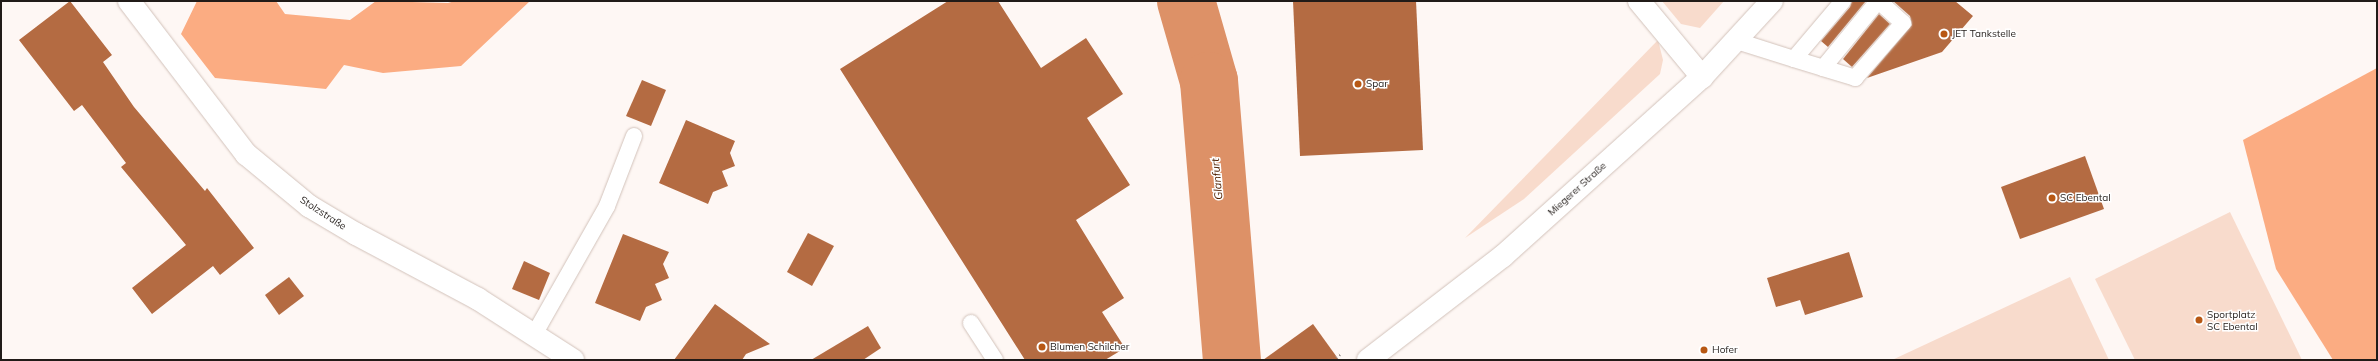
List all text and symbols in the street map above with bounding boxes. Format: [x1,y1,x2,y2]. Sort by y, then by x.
place label: JET Tankstelle [1952,28,2016,40]
marker: JET Tankstelle [1939,29,1949,39]
place label: Spar [1366,78,1388,90]
marker: Spar [1353,79,1363,89]
water label: Glanfurt [1209,158,1225,200]
street label: Miegerer Straße [1545,160,1609,218]
place label: SC Ebental [2060,192,2111,204]
marker: SC Ebental [2047,193,2057,203]
street label: Stolzstraße [298,194,348,232]
place label: Sportplatz SC Ebental [2207,308,2258,332]
marker: Sportplatz SC Ebental [2194,315,2204,325]
place label: Blumen Schilcher [1050,341,1129,353]
marker: Blumen Schilcher [1037,342,1047,352]
place label: Hofer [1712,344,1738,356]
marker: Hofer [1699,345,1709,355]

